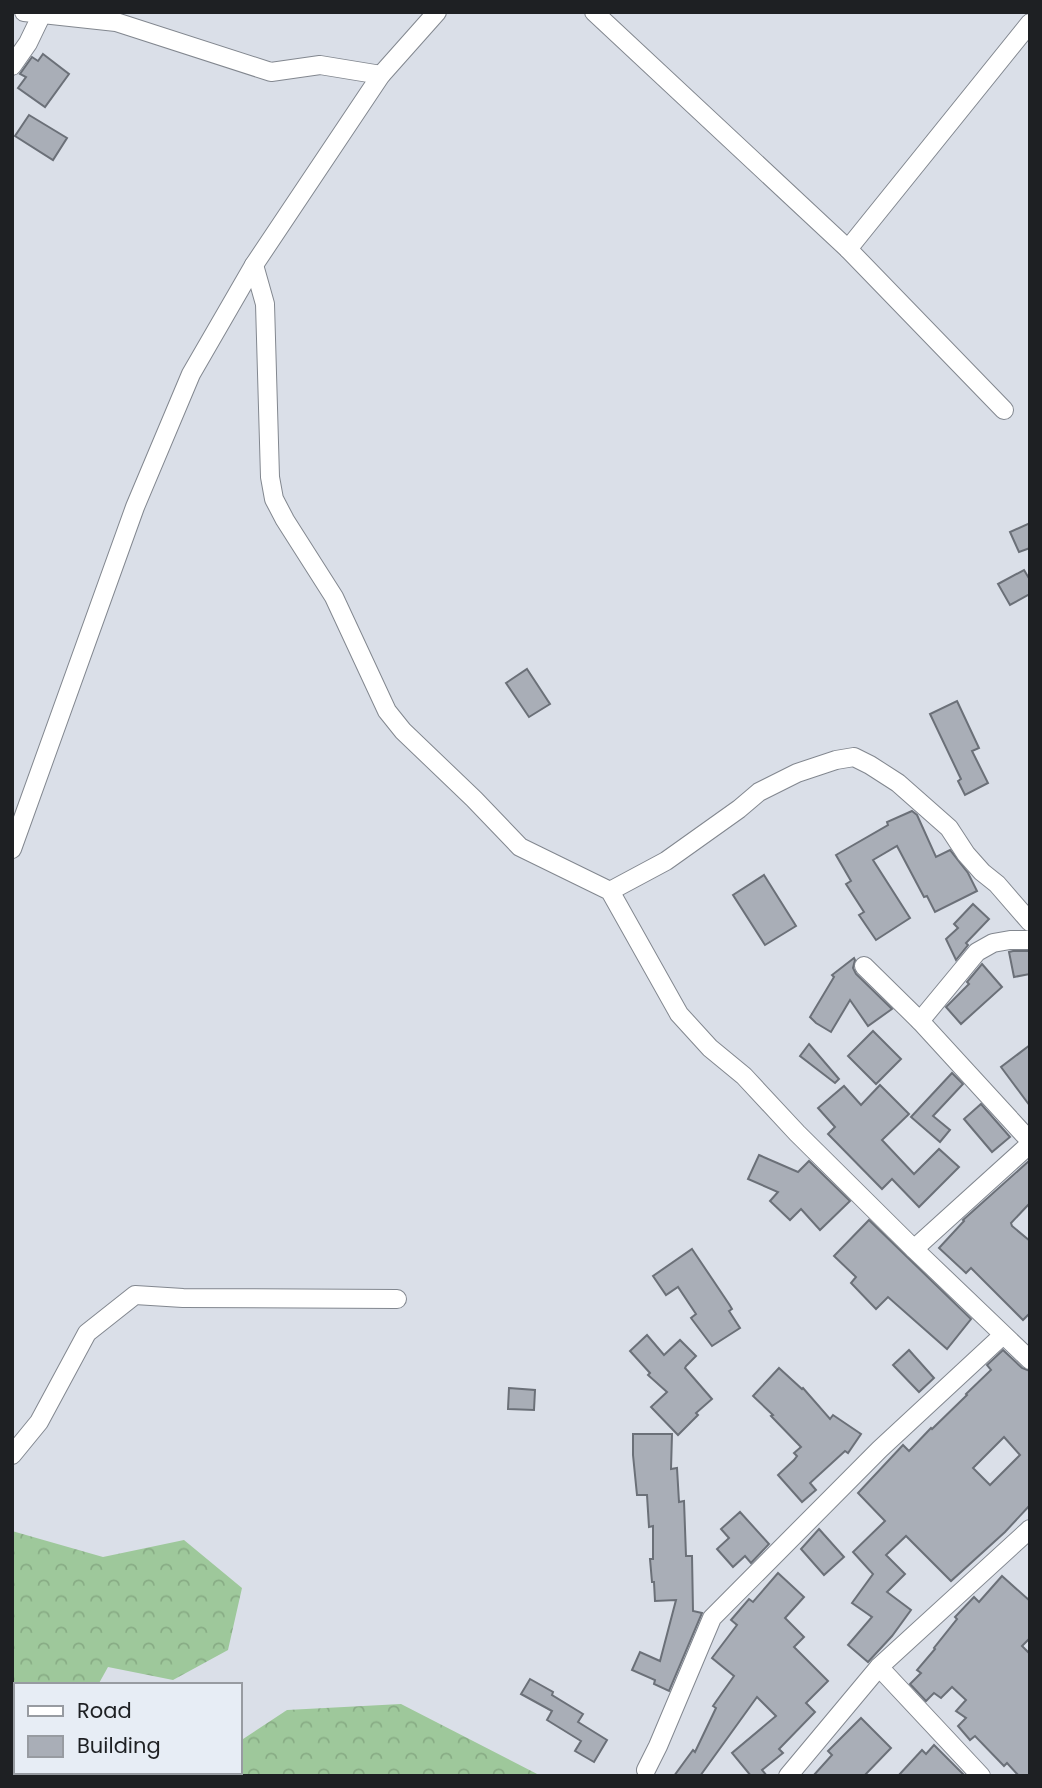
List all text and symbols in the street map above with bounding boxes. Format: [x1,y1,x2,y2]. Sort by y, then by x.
legend [14,1683,242,1774]
text: Road [77,1696,132,1725]
text: Building [77,1731,161,1760]

